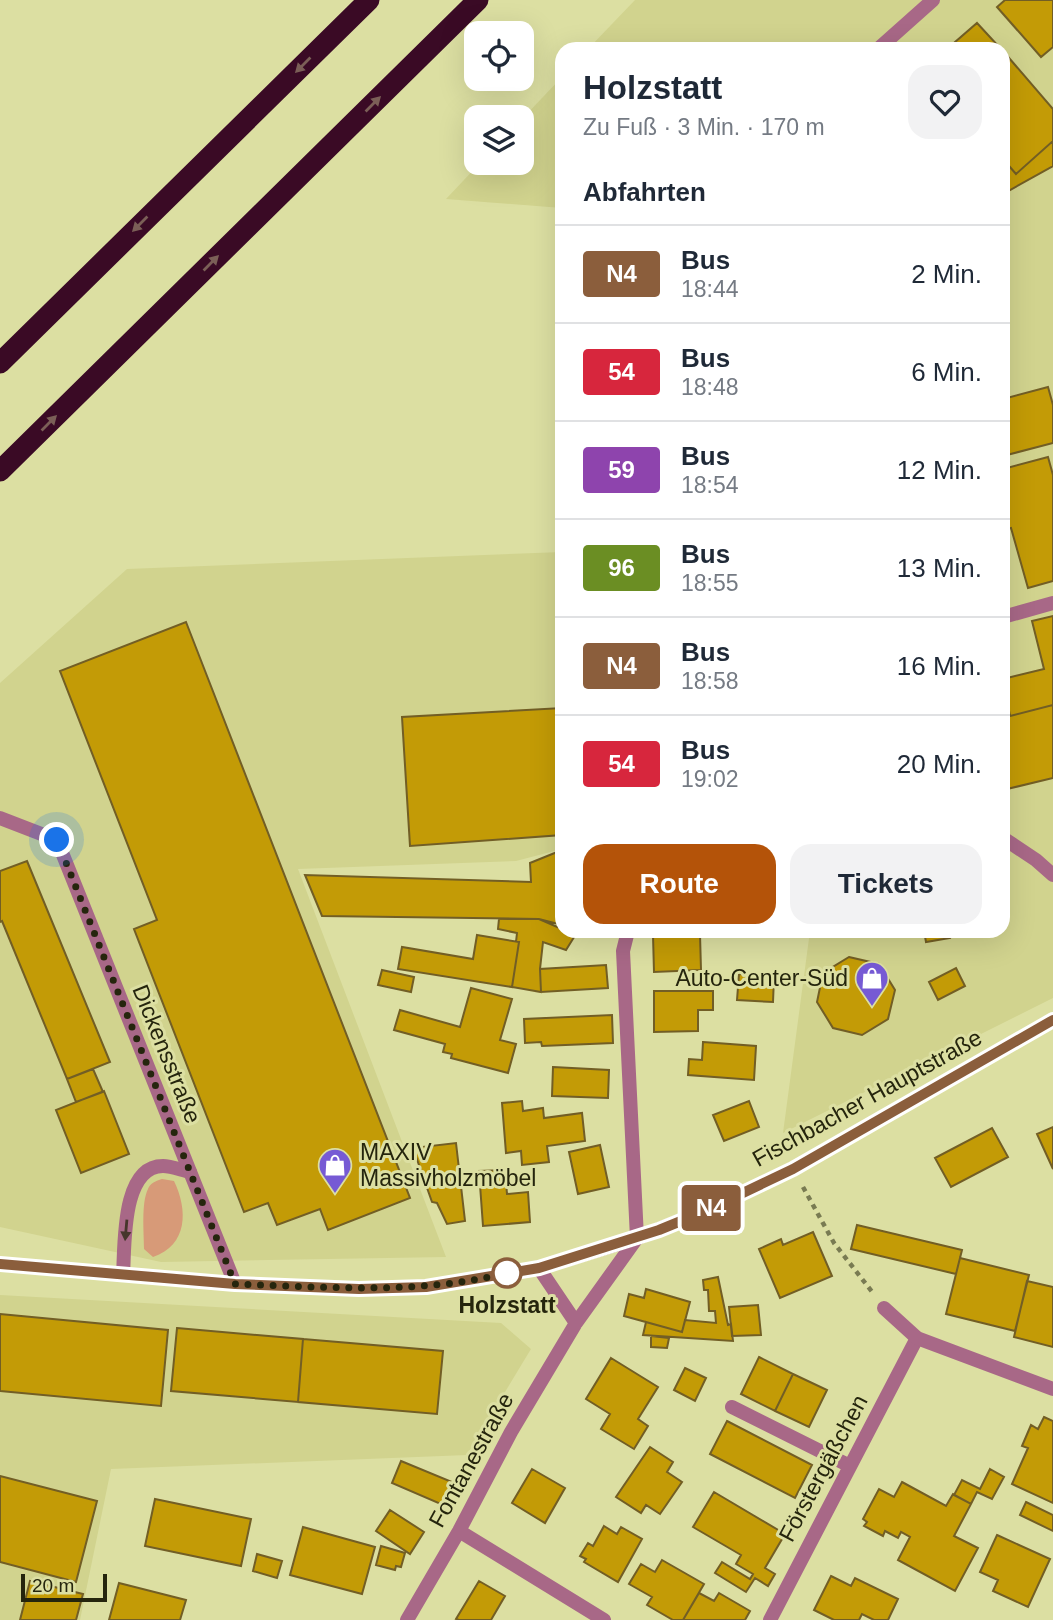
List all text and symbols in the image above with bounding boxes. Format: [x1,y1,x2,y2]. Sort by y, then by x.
map controls [464,21,534,175]
button: locate [464,21,534,91]
one-way arrow [295,56,311,73]
button: heart [908,65,982,139]
text: Holzstatt [583,69,722,106]
one-way arrow [364,96,381,112]
button: layers [464,105,534,175]
text: Zu Fuß · 3 Min. · 170 m [583,114,825,140]
text: Abfahrten [583,177,706,207]
one-way arrow [132,216,149,233]
text: Bus [681,245,730,275]
one-way arrow [202,256,219,272]
text: 2 Min. [911,259,982,289]
text: N4 [606,260,637,287]
text: 18:44 [681,276,739,302]
text: Bus [681,343,730,373]
text: 6 Min. [911,357,982,387]
text: 54 [608,358,635,385]
text: 18:48 [681,374,739,400]
one-way arrow [40,414,57,431]
text: Bus [681,441,730,471]
text: 12 Min. [897,455,982,485]
text: 59 [608,456,635,483]
text: 18:54 [681,472,739,498]
text: Bus [681,539,730,569]
text: 13 Min. [897,553,982,583]
text: 96 [608,554,635,581]
text: 18:55 [681,570,739,596]
text: Bus [681,637,730,667]
text: 16 Min. [897,651,982,681]
text: N4 [606,652,637,679]
text: 18:58 [681,668,739,694]
text: Bus [681,735,730,765]
text: 20 Min. [897,749,982,779]
text: 54 [608,750,635,777]
text: 19:02 [681,766,739,792]
your location [39,822,74,857]
button: Route [583,844,776,924]
button: Tickets [790,844,982,924]
shop icon: Auto-Center-Süd [853,959,891,1008]
place label: Auto-Center-Süd [675,965,848,991]
street label: Dickensstraße [127,981,207,1127]
street label: Fischbacher Hauptstraße [748,1024,986,1172]
place label: MAXIV Massivholzmöbel [360,1139,536,1191]
shop icon: MAXIV Massivholzmöbel [316,1146,354,1195]
line badge: N4 [680,1185,742,1231]
text: N4 [696,1194,726,1221]
one-way arrow [120,1219,131,1241]
marker: Holzstatt [492,1258,522,1288]
place label: Holzstatt [458,1292,556,1318]
street label: Fontanestraße [423,1388,519,1532]
street label: Förstergäßchen [773,1390,873,1546]
scale bar [21,1571,107,1603]
text: 20 m [32,1575,74,1596]

